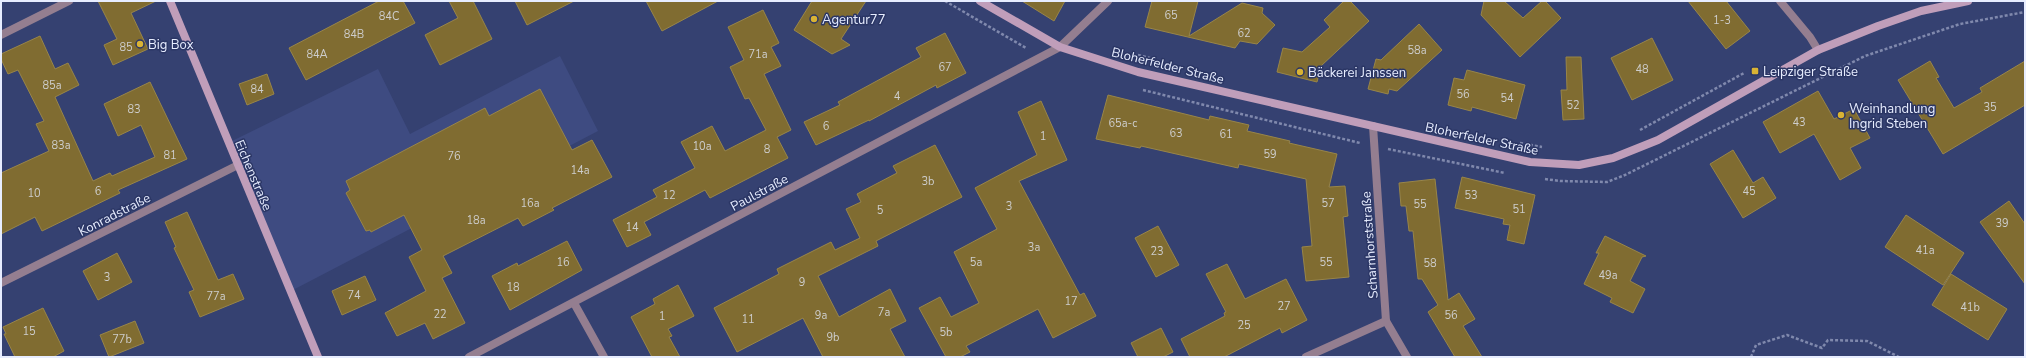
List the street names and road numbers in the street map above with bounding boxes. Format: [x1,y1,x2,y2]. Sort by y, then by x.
street label: Bloherfelder Straße [1110,43,1226,89]
street label: Bloherfelder Straße [1424,118,1540,160]
street label: Eichenstraße [230,137,276,214]
street label: Paulstraße [727,170,792,216]
street label: Konradstraße [75,189,154,241]
street label: Scharnhorststraße [1357,191,1383,299]

